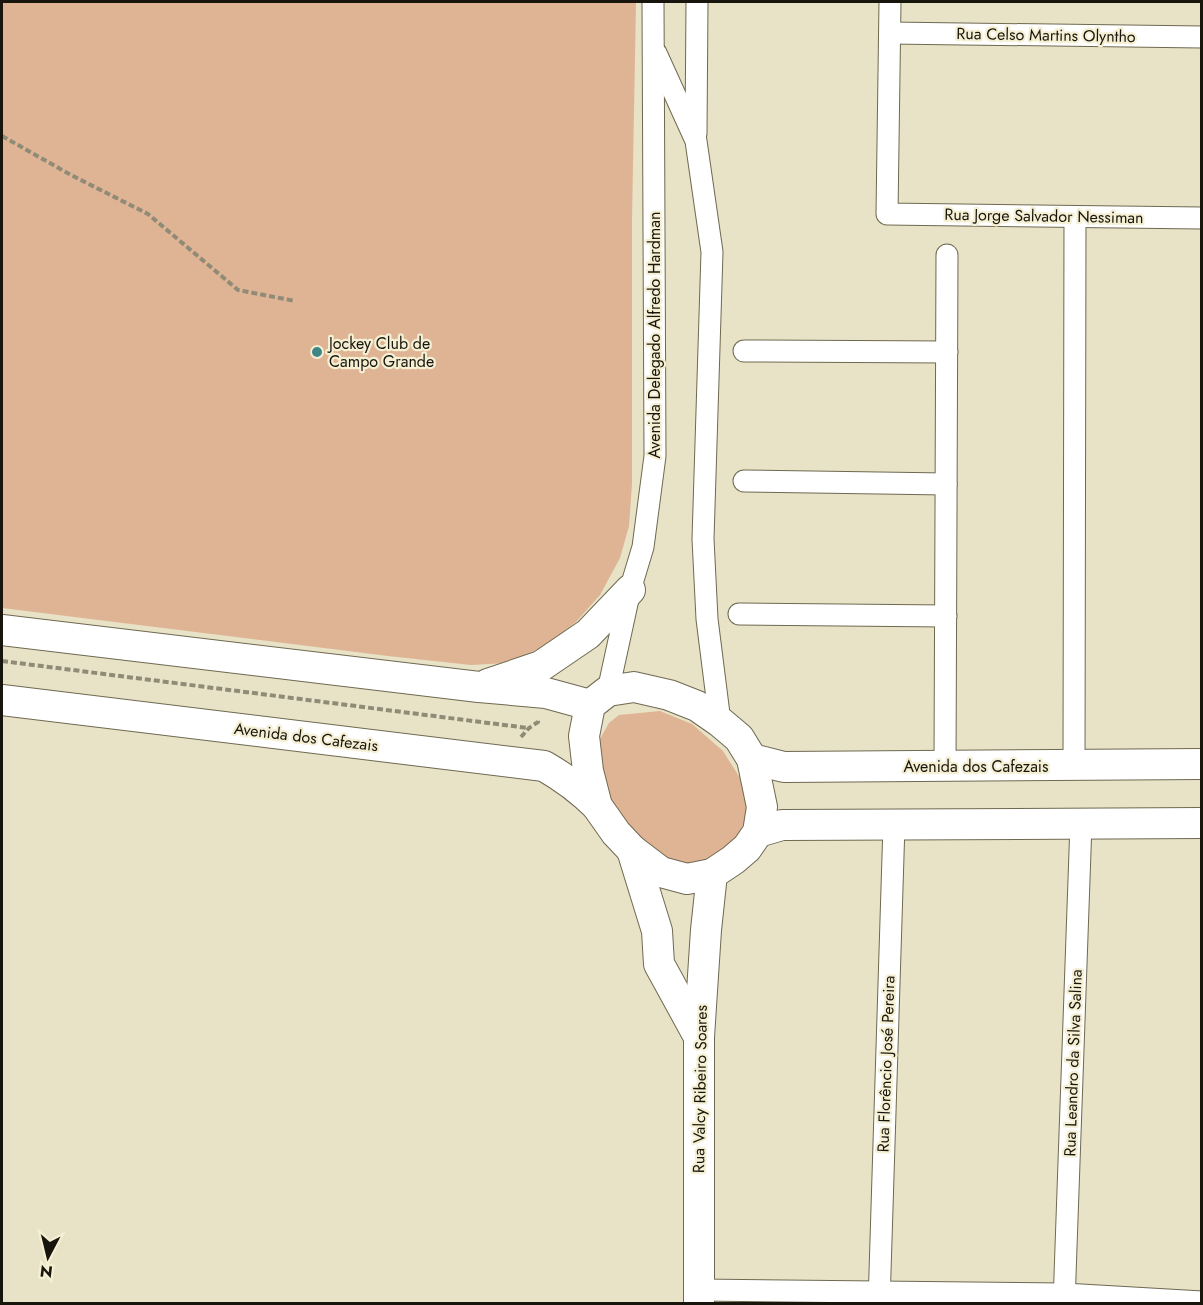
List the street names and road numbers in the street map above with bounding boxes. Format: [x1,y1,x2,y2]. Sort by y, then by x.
street label: Rua Celso Martins Olyntho [956,22,1136,48]
street label: Rua Jorge Salvador Nessiman [944,203,1144,229]
street label: Avenida Delegado Alfredo Hardman [643,212,666,458]
street label: Avenida dos Cafezais [233,717,379,757]
street label: Avenida dos Cafezais [904,755,1048,778]
street label: Rua Leandro da Silva Salina [1058,969,1088,1157]
street label: Rua Florêncio José Pereira [871,975,901,1153]
street label: Rua Valcy Ribeiro Soares [687,1005,713,1173]

